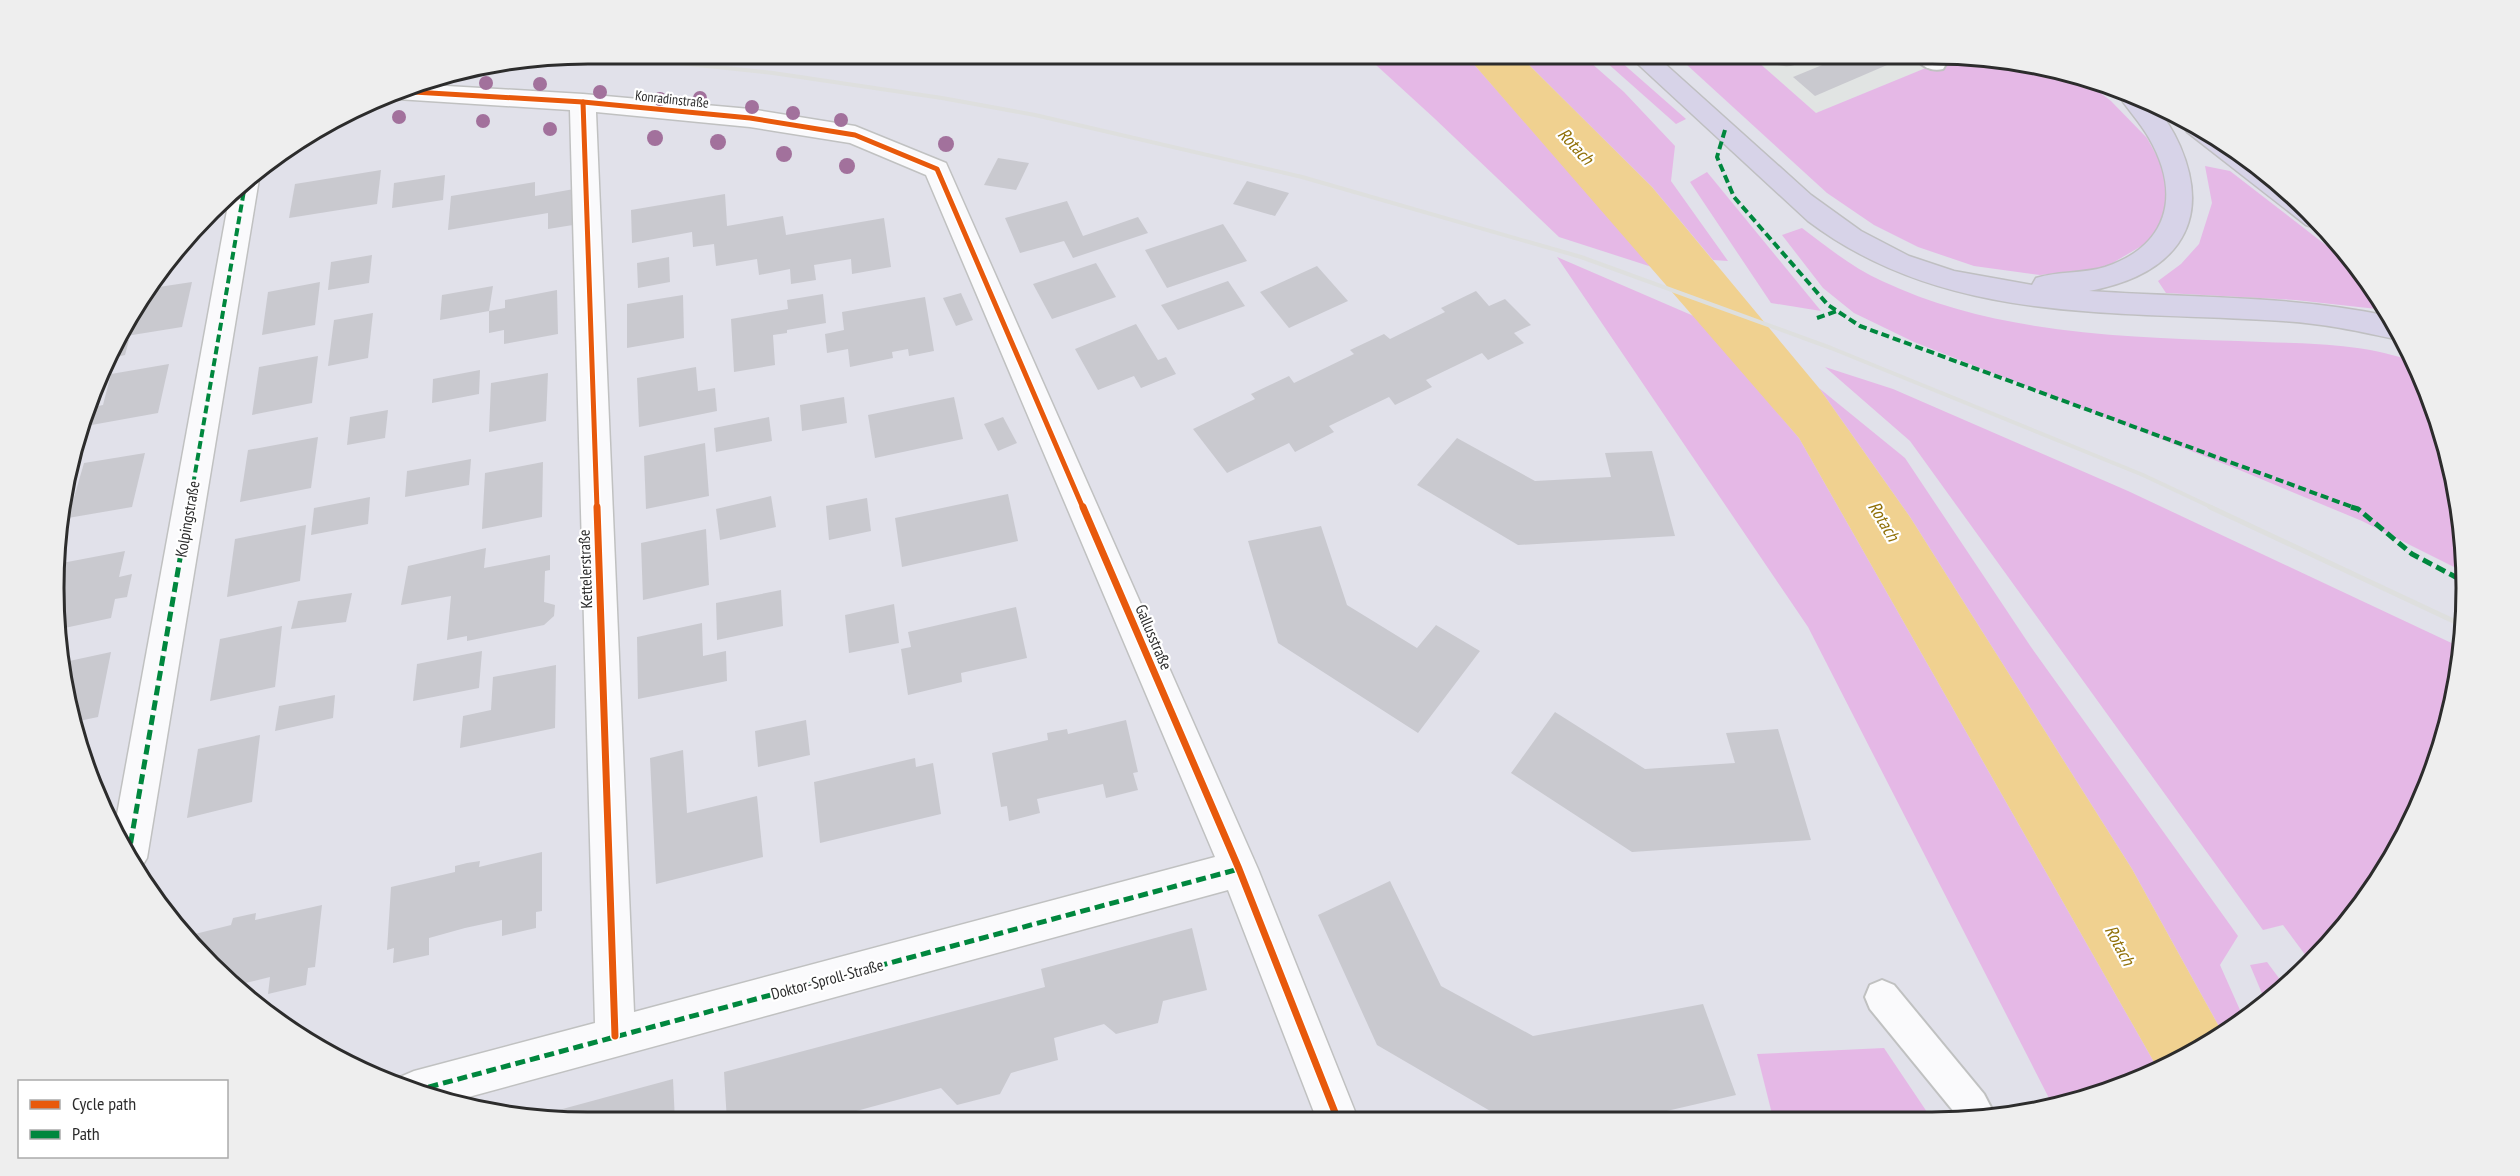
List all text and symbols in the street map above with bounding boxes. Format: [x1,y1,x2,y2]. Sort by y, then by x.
street label: Konradinstraße [634,86,710,112]
water label: Rotach [1553,123,1600,170]
street label: Kolpingstraße [170,479,204,559]
water label: Rotach [1863,497,1905,546]
street label: Kettelerstraße [574,529,596,609]
street label: Gallusstraße [1131,601,1177,673]
water label: Rotach [2100,921,2141,970]
street label: Doktor-Sproll-Straße [769,954,885,1004]
legend [18,1080,228,1158]
text: Cycle path [72,1092,136,1115]
text: Path [72,1122,100,1145]

